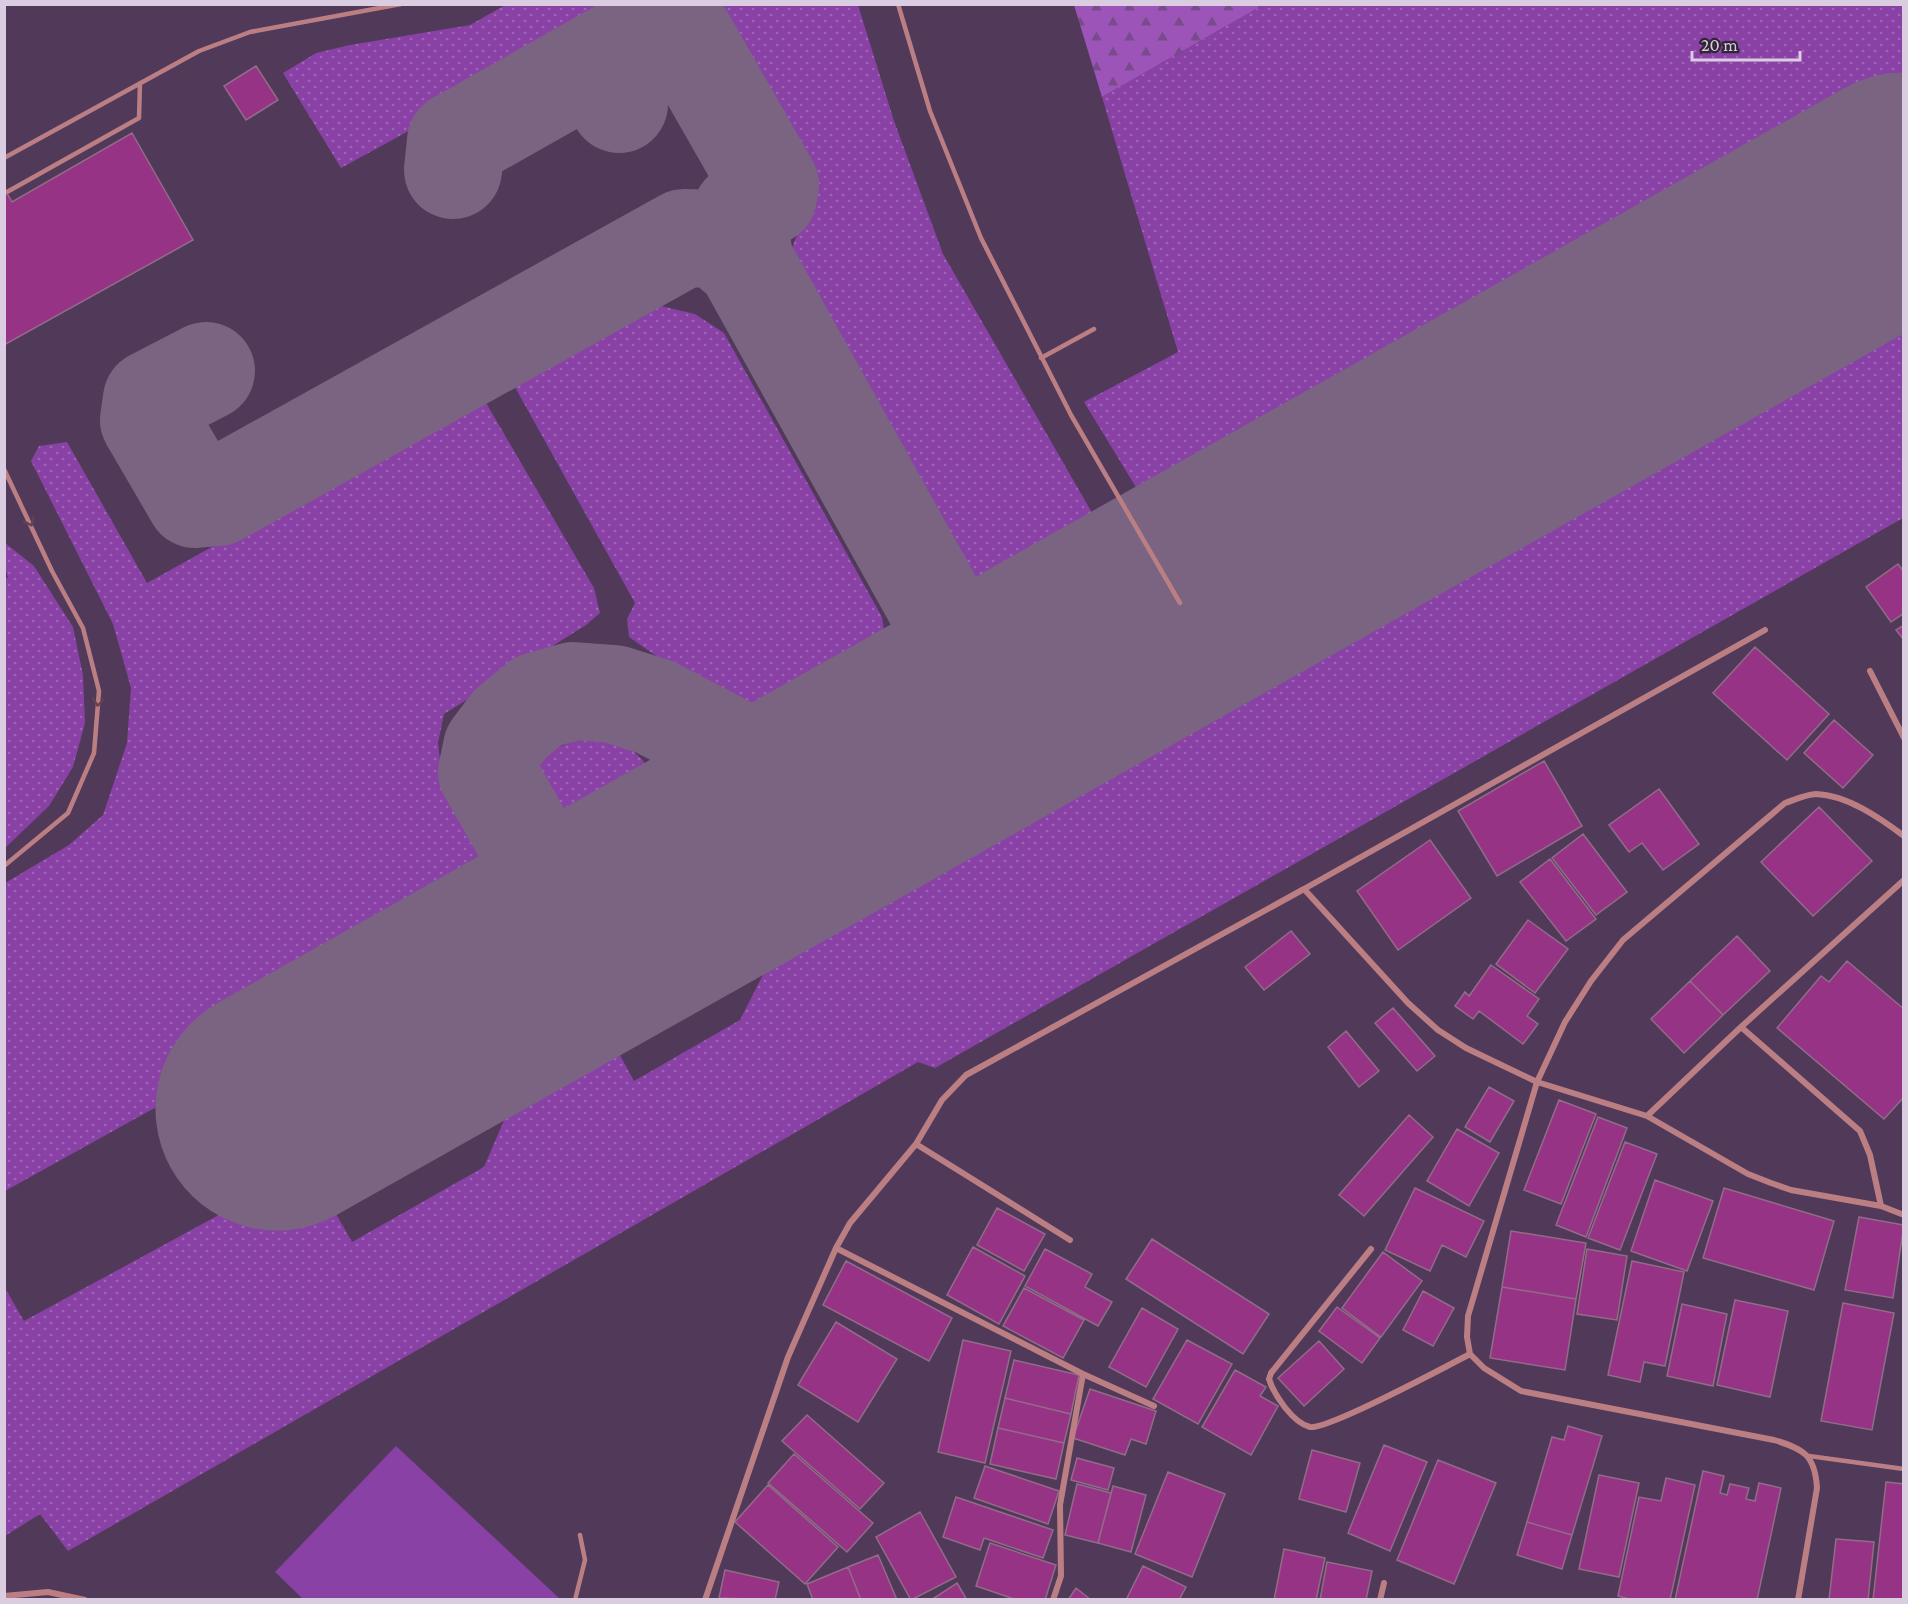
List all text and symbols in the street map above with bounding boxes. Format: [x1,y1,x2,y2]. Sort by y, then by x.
scale bar [1692,24,1800,62]
text: 20 m [1701,35,1738,55]
one-way arrow [23,515,35,526]
one-way arrow [92,698,105,707]

